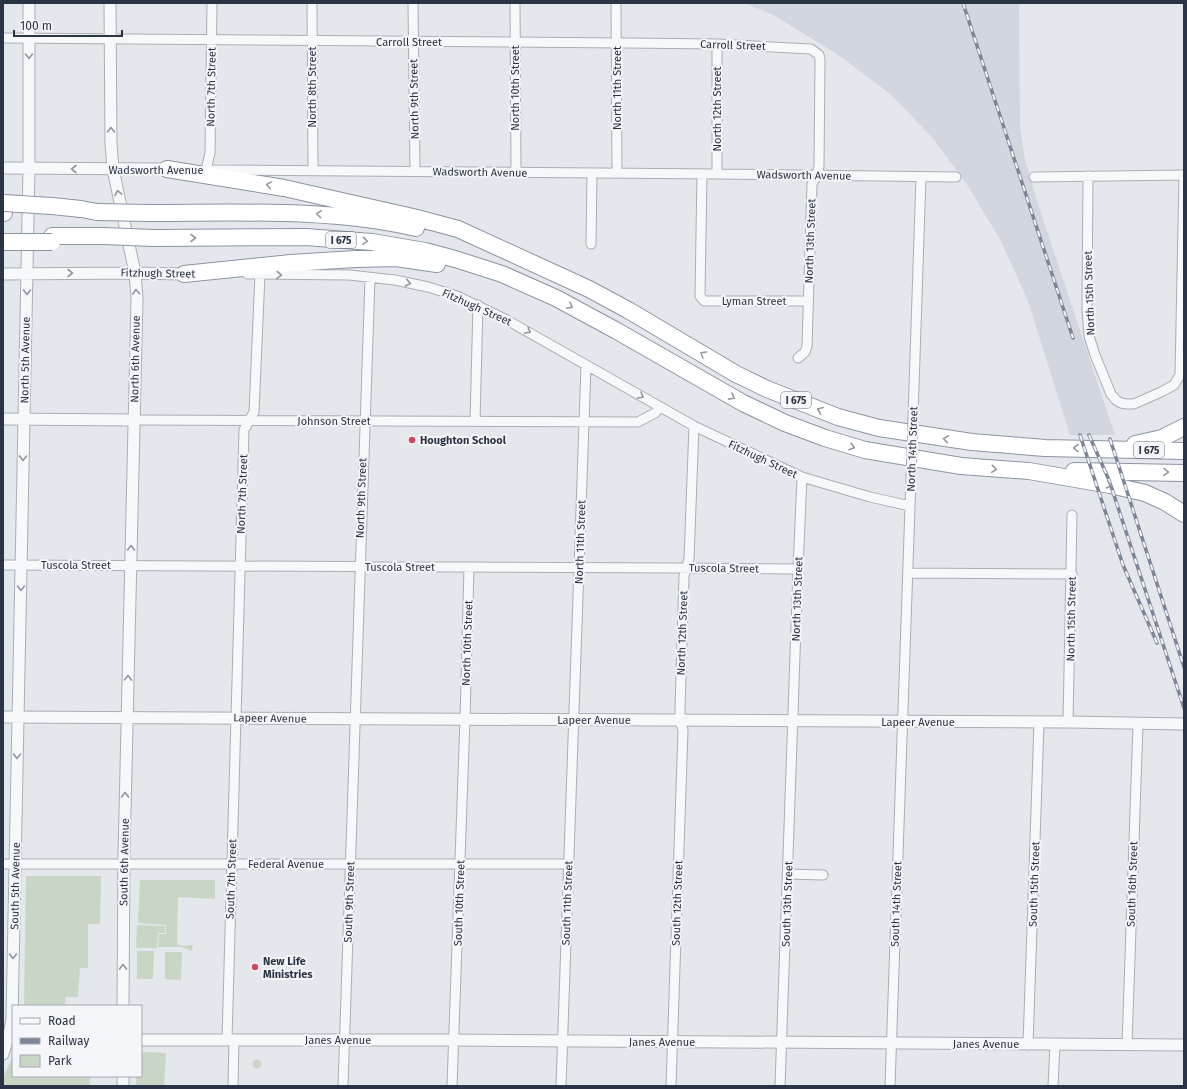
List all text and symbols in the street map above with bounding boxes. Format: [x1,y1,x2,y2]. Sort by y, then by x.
scale bar [14,12,122,38]
text: 100 m [20,19,52,33]
street label: Carroll Street [376,36,442,49]
street label: Carroll Street [700,38,766,53]
street label: North 10th Street [509,45,522,131]
street label: North 11th Street [611,46,624,130]
street label: North 7th Street [204,47,219,127]
street label: North 8th Street [306,47,319,127]
one-way arrow [25,53,33,59]
street label: North 9th Street [407,59,422,139]
street label: North 12th Street [711,67,724,151]
one-way arrow [107,127,115,133]
street label: Wadsworth Avenue [109,164,203,177]
one-way arrow [71,165,77,173]
street label: Wadsworth Avenue [432,165,527,180]
street label: Wadsworth Avenue [756,168,851,183]
one-way arrow [266,181,272,190]
one-way arrow [115,190,123,196]
street label: North 13th Street [803,198,818,284]
one-way arrow [316,210,322,219]
road number: I 675 [326,232,356,248]
one-way arrow [190,234,196,242]
one-way arrow [362,237,368,246]
street label: North 15th Street [1082,250,1097,336]
street label: Fitzhugh Street [121,266,195,281]
one-way arrow [67,269,73,277]
one-way arrow [276,271,282,279]
one-way arrow [405,278,411,286]
street label: Fitzhugh Street [440,286,514,329]
one-way arrow [23,289,31,295]
one-way arrow [132,289,141,295]
street label: Lyman Street [722,295,786,308]
one-way arrow [566,301,573,308]
street label: North 6th Avenue [128,315,143,403]
street label: North 5th Avenue [18,317,33,404]
one-way arrow [524,327,531,334]
one-way arrow [700,351,707,359]
one-way arrow [637,391,644,398]
one-way arrow [728,392,735,399]
road number: I 675 [781,392,811,408]
street label: North 14th Street [905,406,920,492]
one-way arrow [816,407,824,415]
street label: Johnson Street [297,415,371,428]
place label: Houghton School [420,434,507,447]
marker: Houghton School [407,435,417,445]
one-way arrow [943,435,949,444]
street label: Fitzhugh Street [726,438,799,481]
one-way arrow [848,442,855,450]
road number: I 675 [1134,442,1164,458]
one-way arrow [1073,444,1079,453]
street label: North 7th Street [235,454,250,534]
one-way arrow [19,455,28,461]
street label: North 9th Street [354,458,369,538]
one-way arrow [991,464,997,473]
one-way arrow [1163,468,1169,476]
one-way arrow [1106,481,1112,489]
street label: North 11th Street [573,500,588,584]
one-way arrow [127,545,135,551]
street label: North 13th Street [790,556,805,642]
street label: Tuscola Street [41,559,111,572]
street label: Tuscola Street [365,561,435,574]
street label: Tuscola Street [689,561,759,576]
street label: North 15th Street [1064,576,1079,662]
one-way arrow [17,585,25,591]
street label: North 12th Street [675,590,690,676]
street label: North 10th Street [460,600,475,686]
one-way arrow [124,675,132,681]
street label: Lapeer Avenue [233,711,307,726]
street label: Lapeer Avenue [557,714,631,727]
street label: Lapeer Avenue [881,716,955,729]
one-way arrow [13,753,21,759]
one-way arrow [121,792,129,798]
street label: South 6th Avenue [117,818,132,906]
street label: South 7th Street [224,839,239,919]
street label: South 15th Street [1027,841,1042,927]
street label: South 16th Street [1125,841,1140,927]
street label: South 5th Avenue [8,842,23,930]
street label: Federal Avenue [248,858,324,871]
street label: South 10th Street [451,860,468,946]
street label: South 11th Street [560,860,575,946]
street label: South 12th Street [670,860,685,946]
street label: South 9th Street [342,861,357,943]
street label: South 13th Street [780,861,795,947]
street label: South 14th Street [889,861,904,947]
one-way arrow [9,953,18,959]
place label: New Life Ministries [263,955,313,981]
marker: New Life Ministries [250,962,260,972]
one-way arrow [119,964,127,970]
legend [12,1005,142,1077]
text: Road [48,1014,76,1028]
text: Railway [48,1034,89,1048]
street label: Janes Avenue [305,1034,371,1047]
street label: Janes Avenue [629,1036,695,1049]
street label: Janes Avenue [953,1038,1019,1051]
text: Park [48,1054,72,1068]

